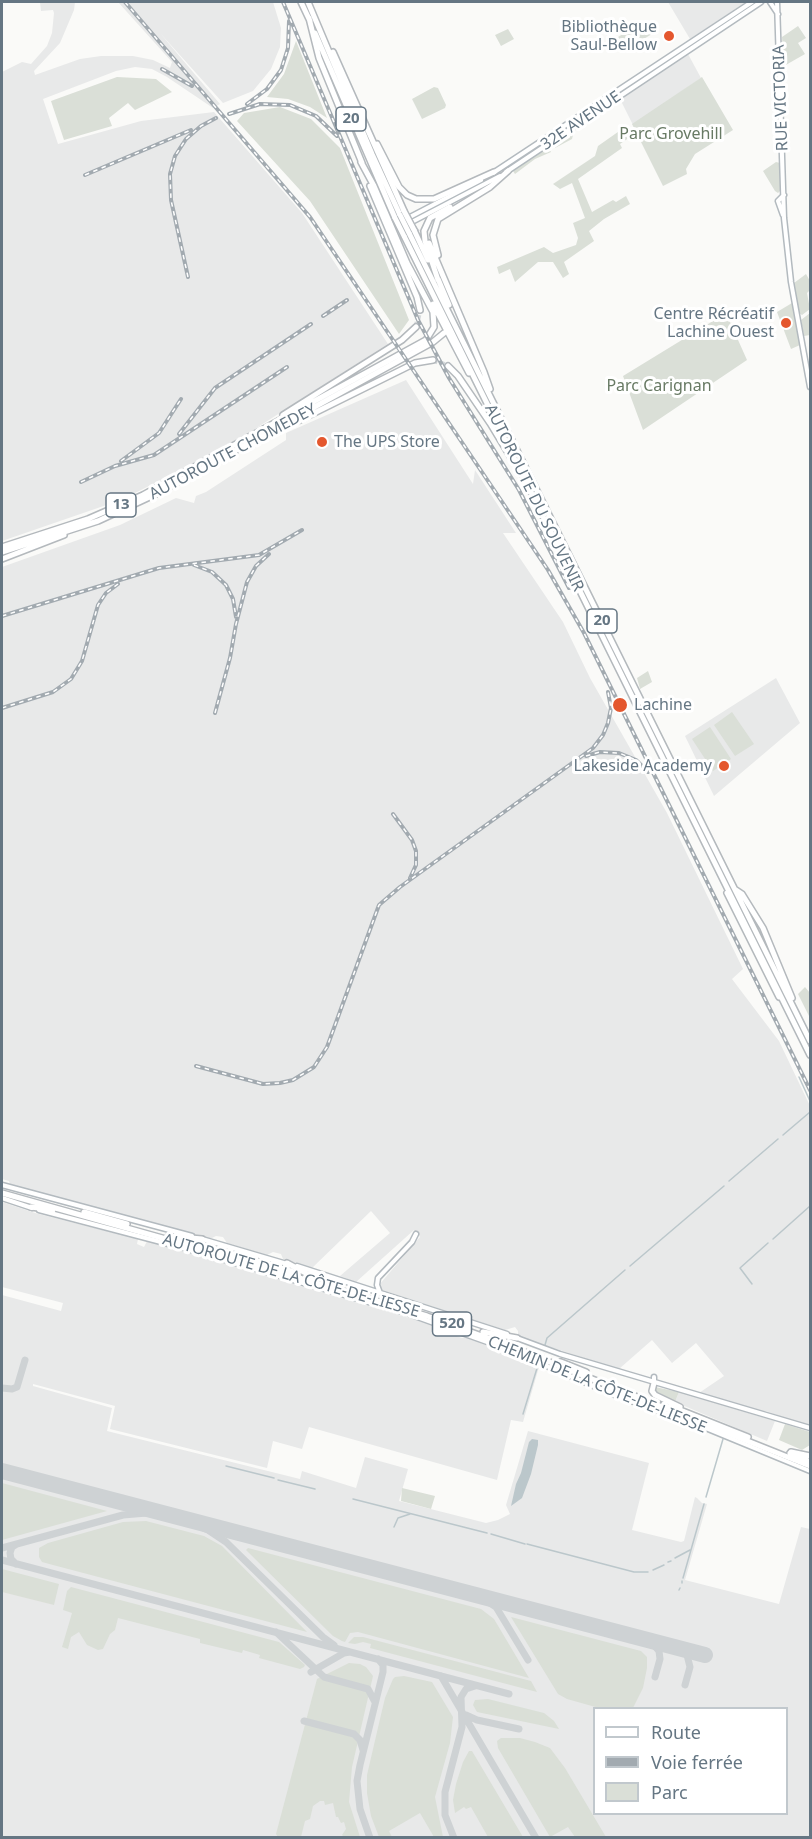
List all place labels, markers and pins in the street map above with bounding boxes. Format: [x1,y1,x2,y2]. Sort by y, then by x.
place label: Bibliothèque Saul-Bellow [561,17,657,55]
marker: Bibliothèque Saul-Bellow [662,29,676,43]
place label: Centre Récréatif Lachine Ouest [653,304,774,342]
marker: Centre Récréatif Lachine Ouest [779,316,793,330]
place label: The UPS Store [334,432,440,452]
marker: The UPS Store [315,435,329,449]
place label: Lachine [634,695,692,715]
marker: Lachine [611,696,629,714]
place label: Lakeside Academy [573,756,712,776]
marker: Lakeside Academy [717,759,731,773]

